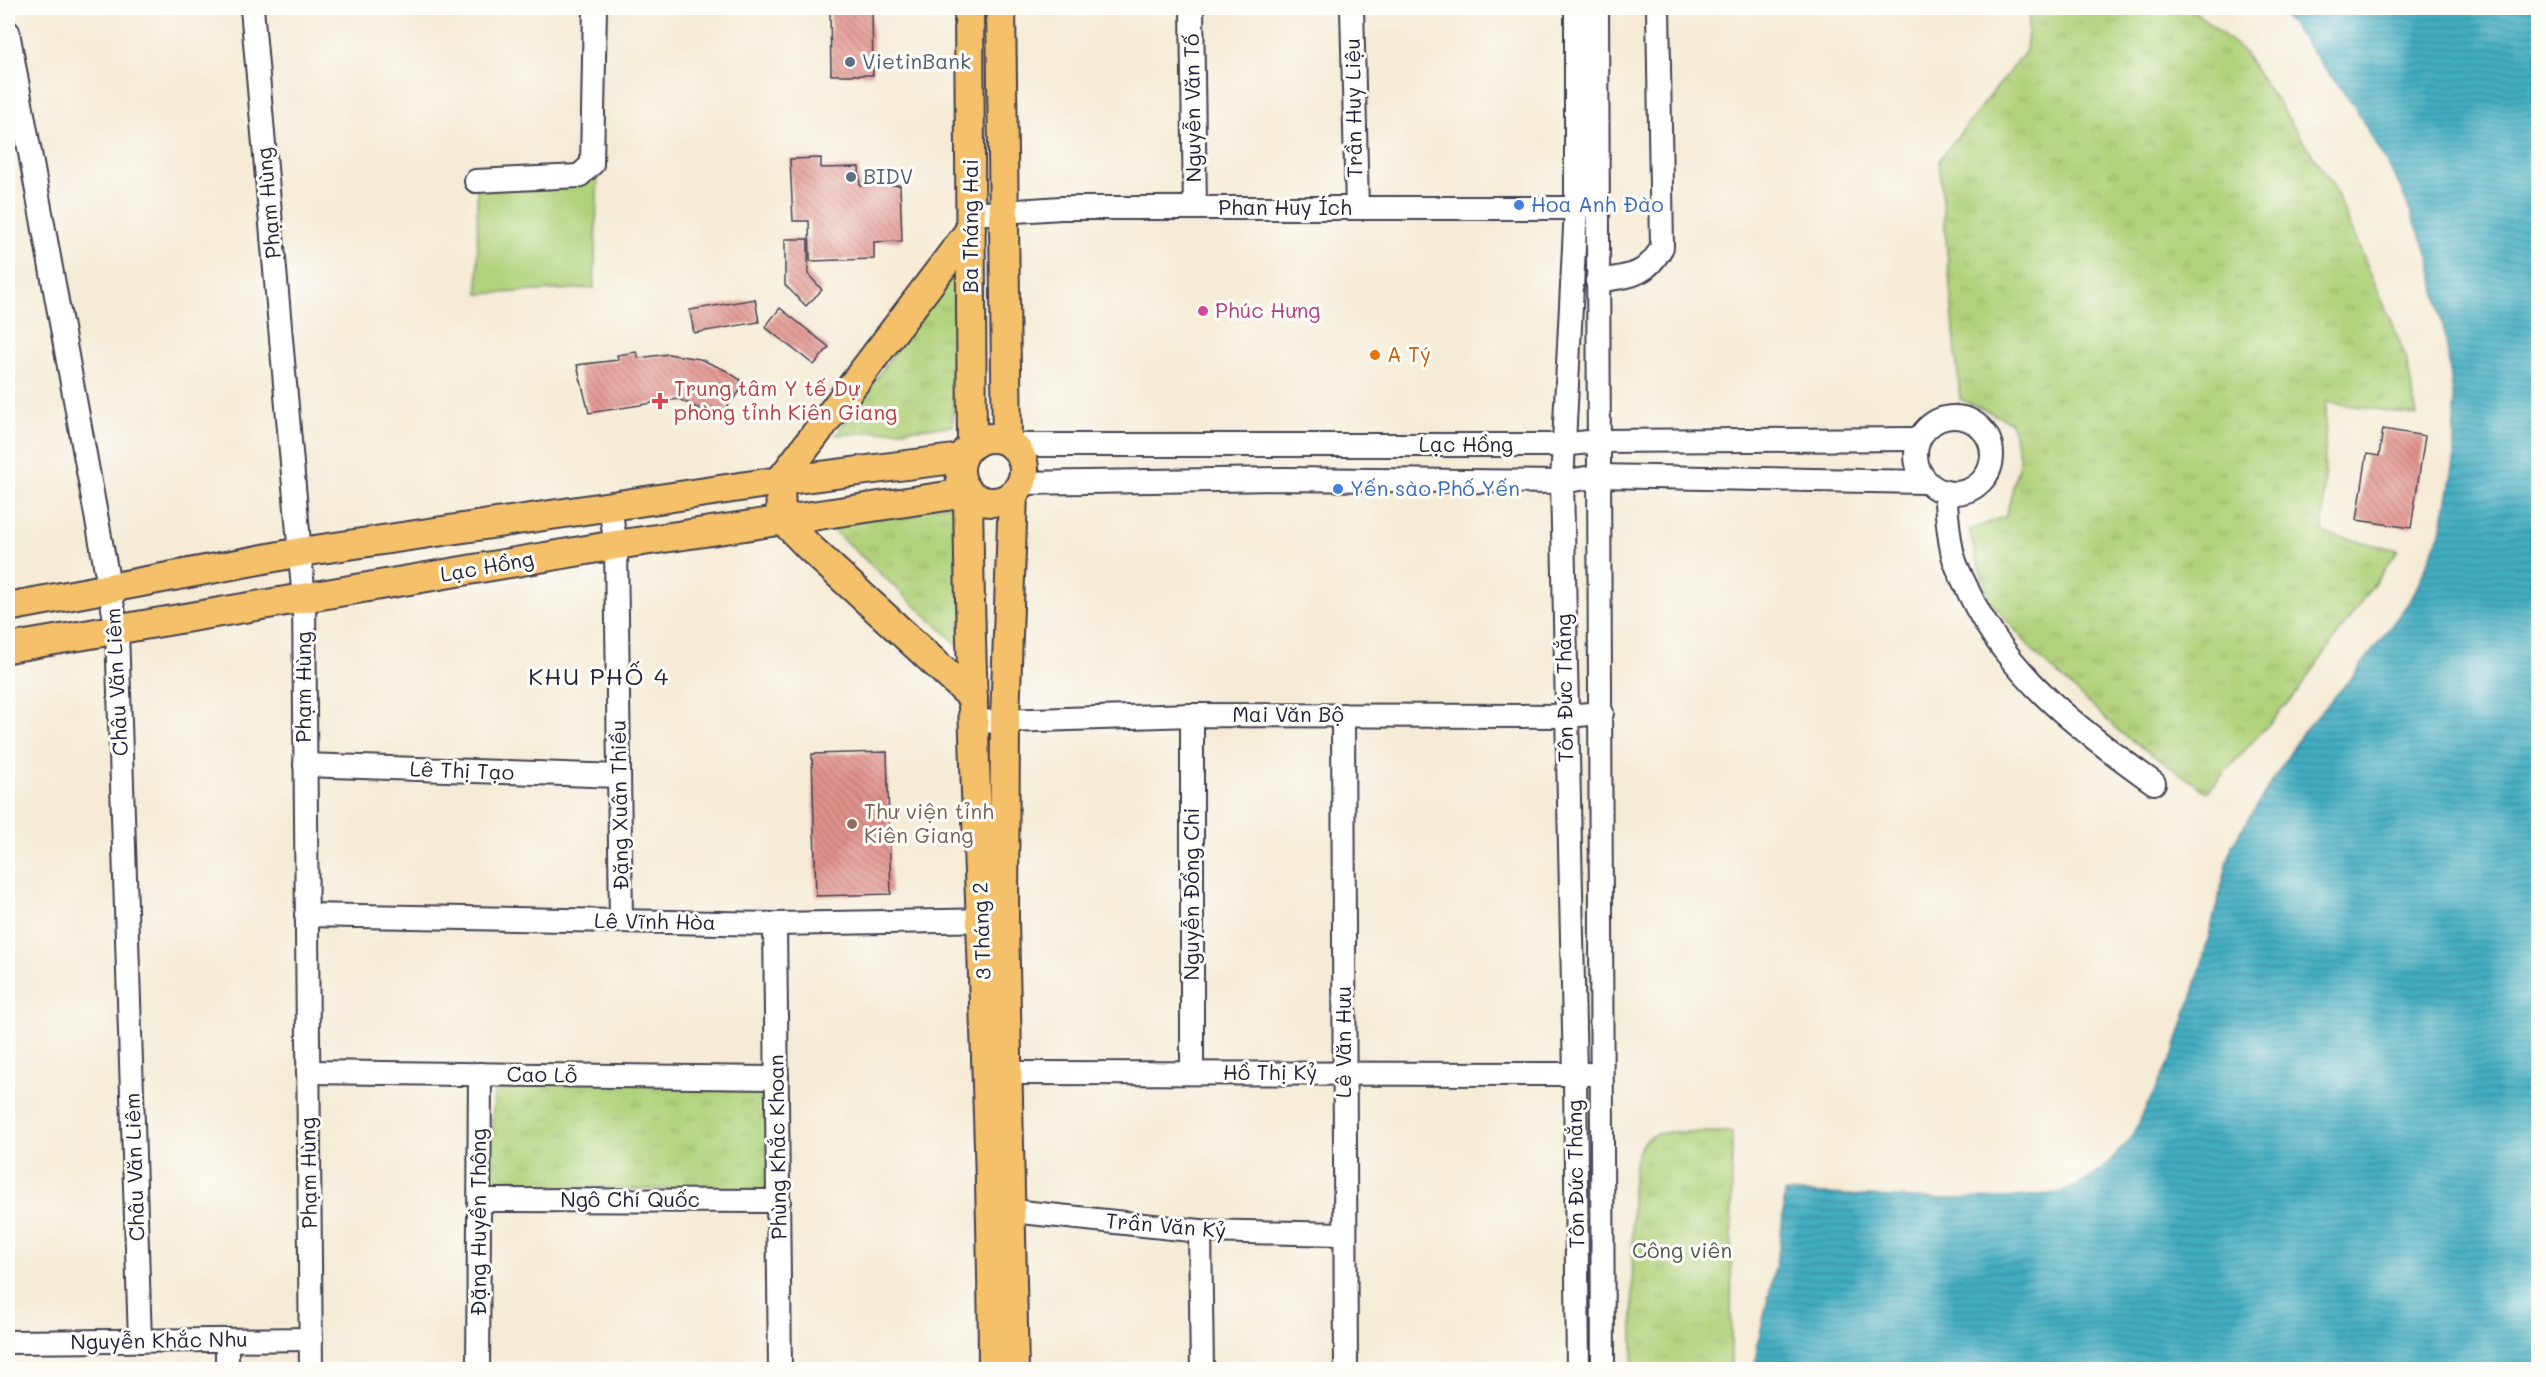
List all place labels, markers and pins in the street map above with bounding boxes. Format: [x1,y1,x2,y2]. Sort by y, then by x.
place label: VietinBank [862,47,971,74]
marker: VietinBank [843,55,857,69]
place label: BIDV [863,162,913,189]
marker: BIDV [844,170,858,184]
place label: Hoa Anh Đào [1531,190,1664,217]
marker: Hoa Anh Đào [1512,198,1526,212]
place label: Phúc Hưng [1215,296,1321,323]
marker: Phúc Hưng [1196,304,1210,318]
place label: A Tý [1387,340,1431,367]
marker: A Tý [1368,348,1382,362]
place label: Trung tâm Y tế Dự phòng tỉnh Kiên Giang [674,374,897,425]
marker: Trung tâm Y tế Dự phòng tỉnh Kiên Giang [651,392,669,410]
place label: Yến sào Phố Yến [1350,474,1520,501]
marker: Yến sào Phố Yến [1331,482,1345,496]
place label: Thư viện tỉnh Kiên Giang [864,797,994,848]
marker: Thư viện tỉnh Kiên Giang [845,817,859,831]

